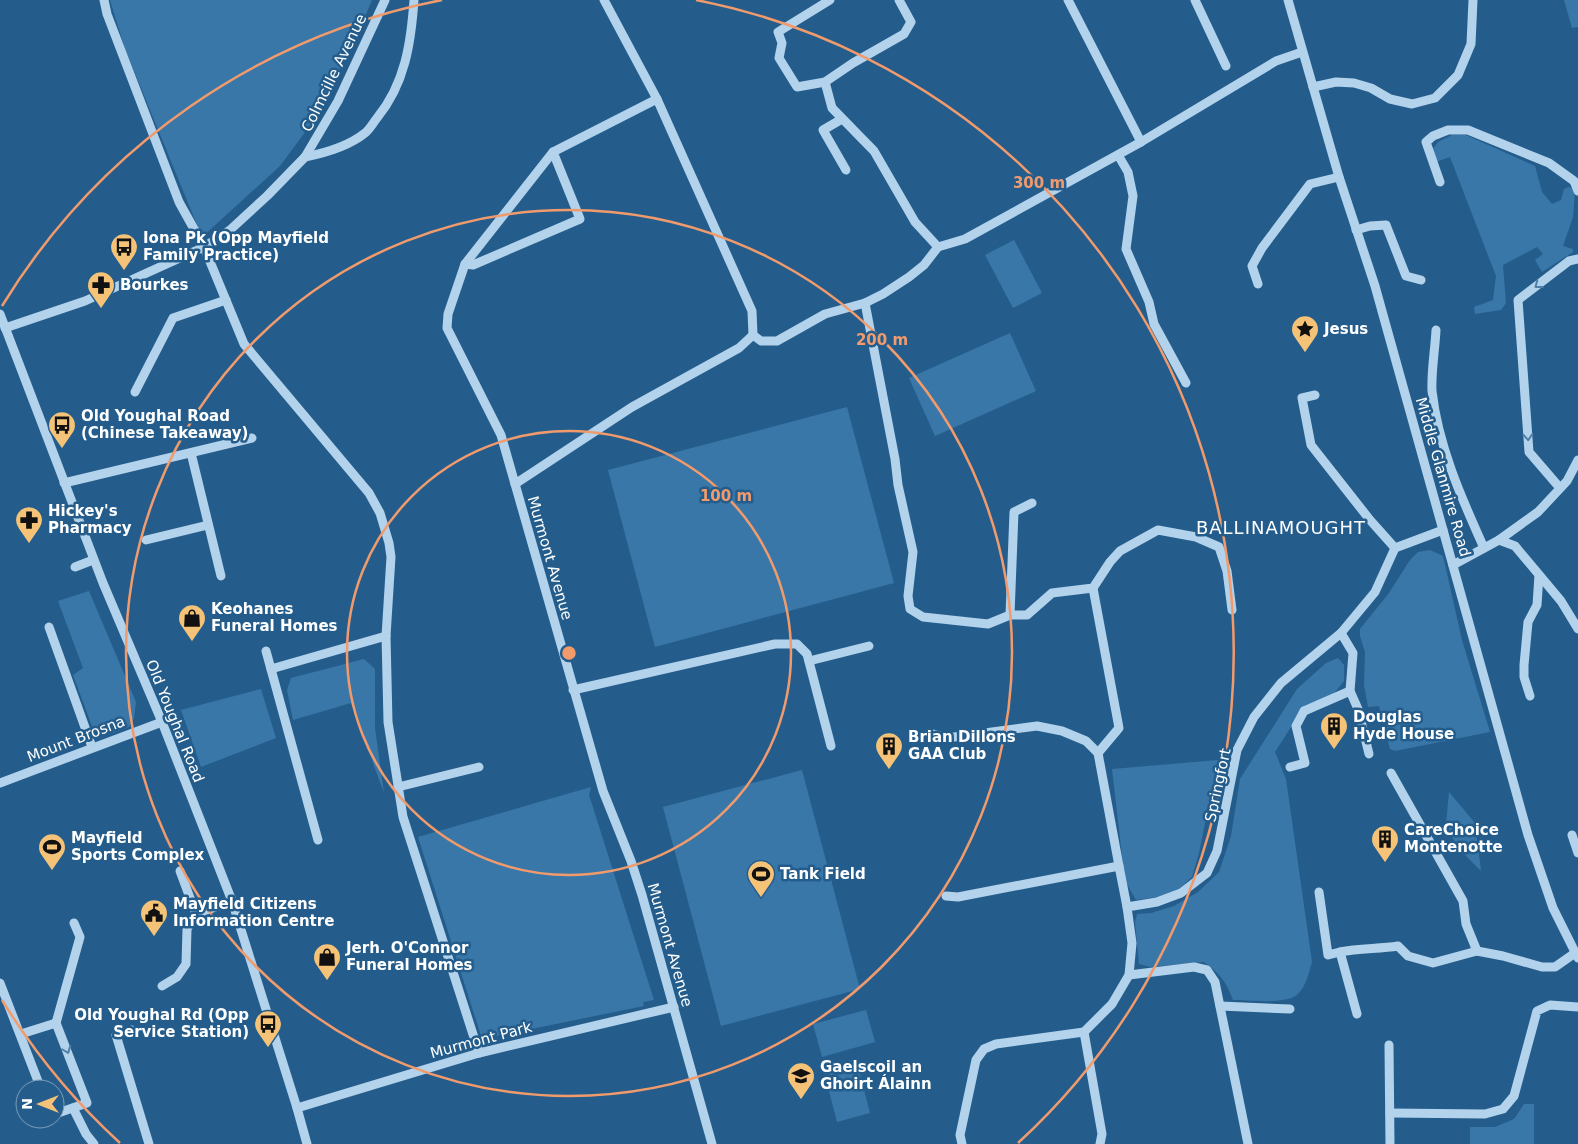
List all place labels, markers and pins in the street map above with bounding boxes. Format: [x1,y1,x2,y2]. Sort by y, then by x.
place label: Iona Pk (Opp Mayfield Family Practice) [143,229,329,264]
bus stop icon: Iona Pk (Opp Mayfield Family Practice) [109,232,139,271]
pharmacy icon: Bourkes [86,270,116,309]
place label: Bourkes [120,276,189,294]
place icon: Jesus [1290,314,1320,353]
place label: Jesus [1323,320,1368,338]
place label: Old Youghal Road (Chinese Takeaway) [81,407,248,442]
bus stop icon: Old Youghal Road (Chinese Takeaway) [47,410,77,449]
place label: Hickey's Pharmacy [48,502,132,537]
pharmacy icon: Hickey's Pharmacy [14,505,44,544]
place label: Keohanes Funeral Homes [211,600,338,635]
shop icon: Keohanes Funeral Homes [177,603,207,642]
centre of rings [560,644,578,662]
place label: Douglas Hyde House [1353,708,1454,743]
building icon: Douglas Hyde House [1319,711,1349,750]
place label: Brian Dillons GAA Club [908,728,1016,763]
building icon: Brian Dillons GAA Club [874,731,904,770]
place label: CareChoice Montenotte [1404,821,1503,856]
building icon: CareChoice Montenotte [1370,824,1400,863]
place label: Mayfield Sports Complex [71,829,205,864]
sports icon: Mayfield Sports Complex [37,832,67,871]
sports icon: Tank Field [746,859,776,898]
place label: Tank Field [780,865,866,883]
place label: Mayfield Citizens Information Centre [173,895,334,930]
public building icon: Mayfield Citizens Information Centre [139,898,169,937]
place label: Jerh. O'Connor Funeral Homes [345,939,473,974]
shop icon: Jerh. O'Connor Funeral Homes [312,942,342,981]
place label: Old Youghal Rd (Opp Service Station) [74,1006,249,1041]
bus stop icon: Old Youghal Rd (Opp Service Station) [253,1009,283,1048]
place label: Gaelscoil an Ghoirt Álainn [820,1058,932,1093]
school or university icon: Gaelscoil an Ghoirt Álainn [786,1061,816,1100]

